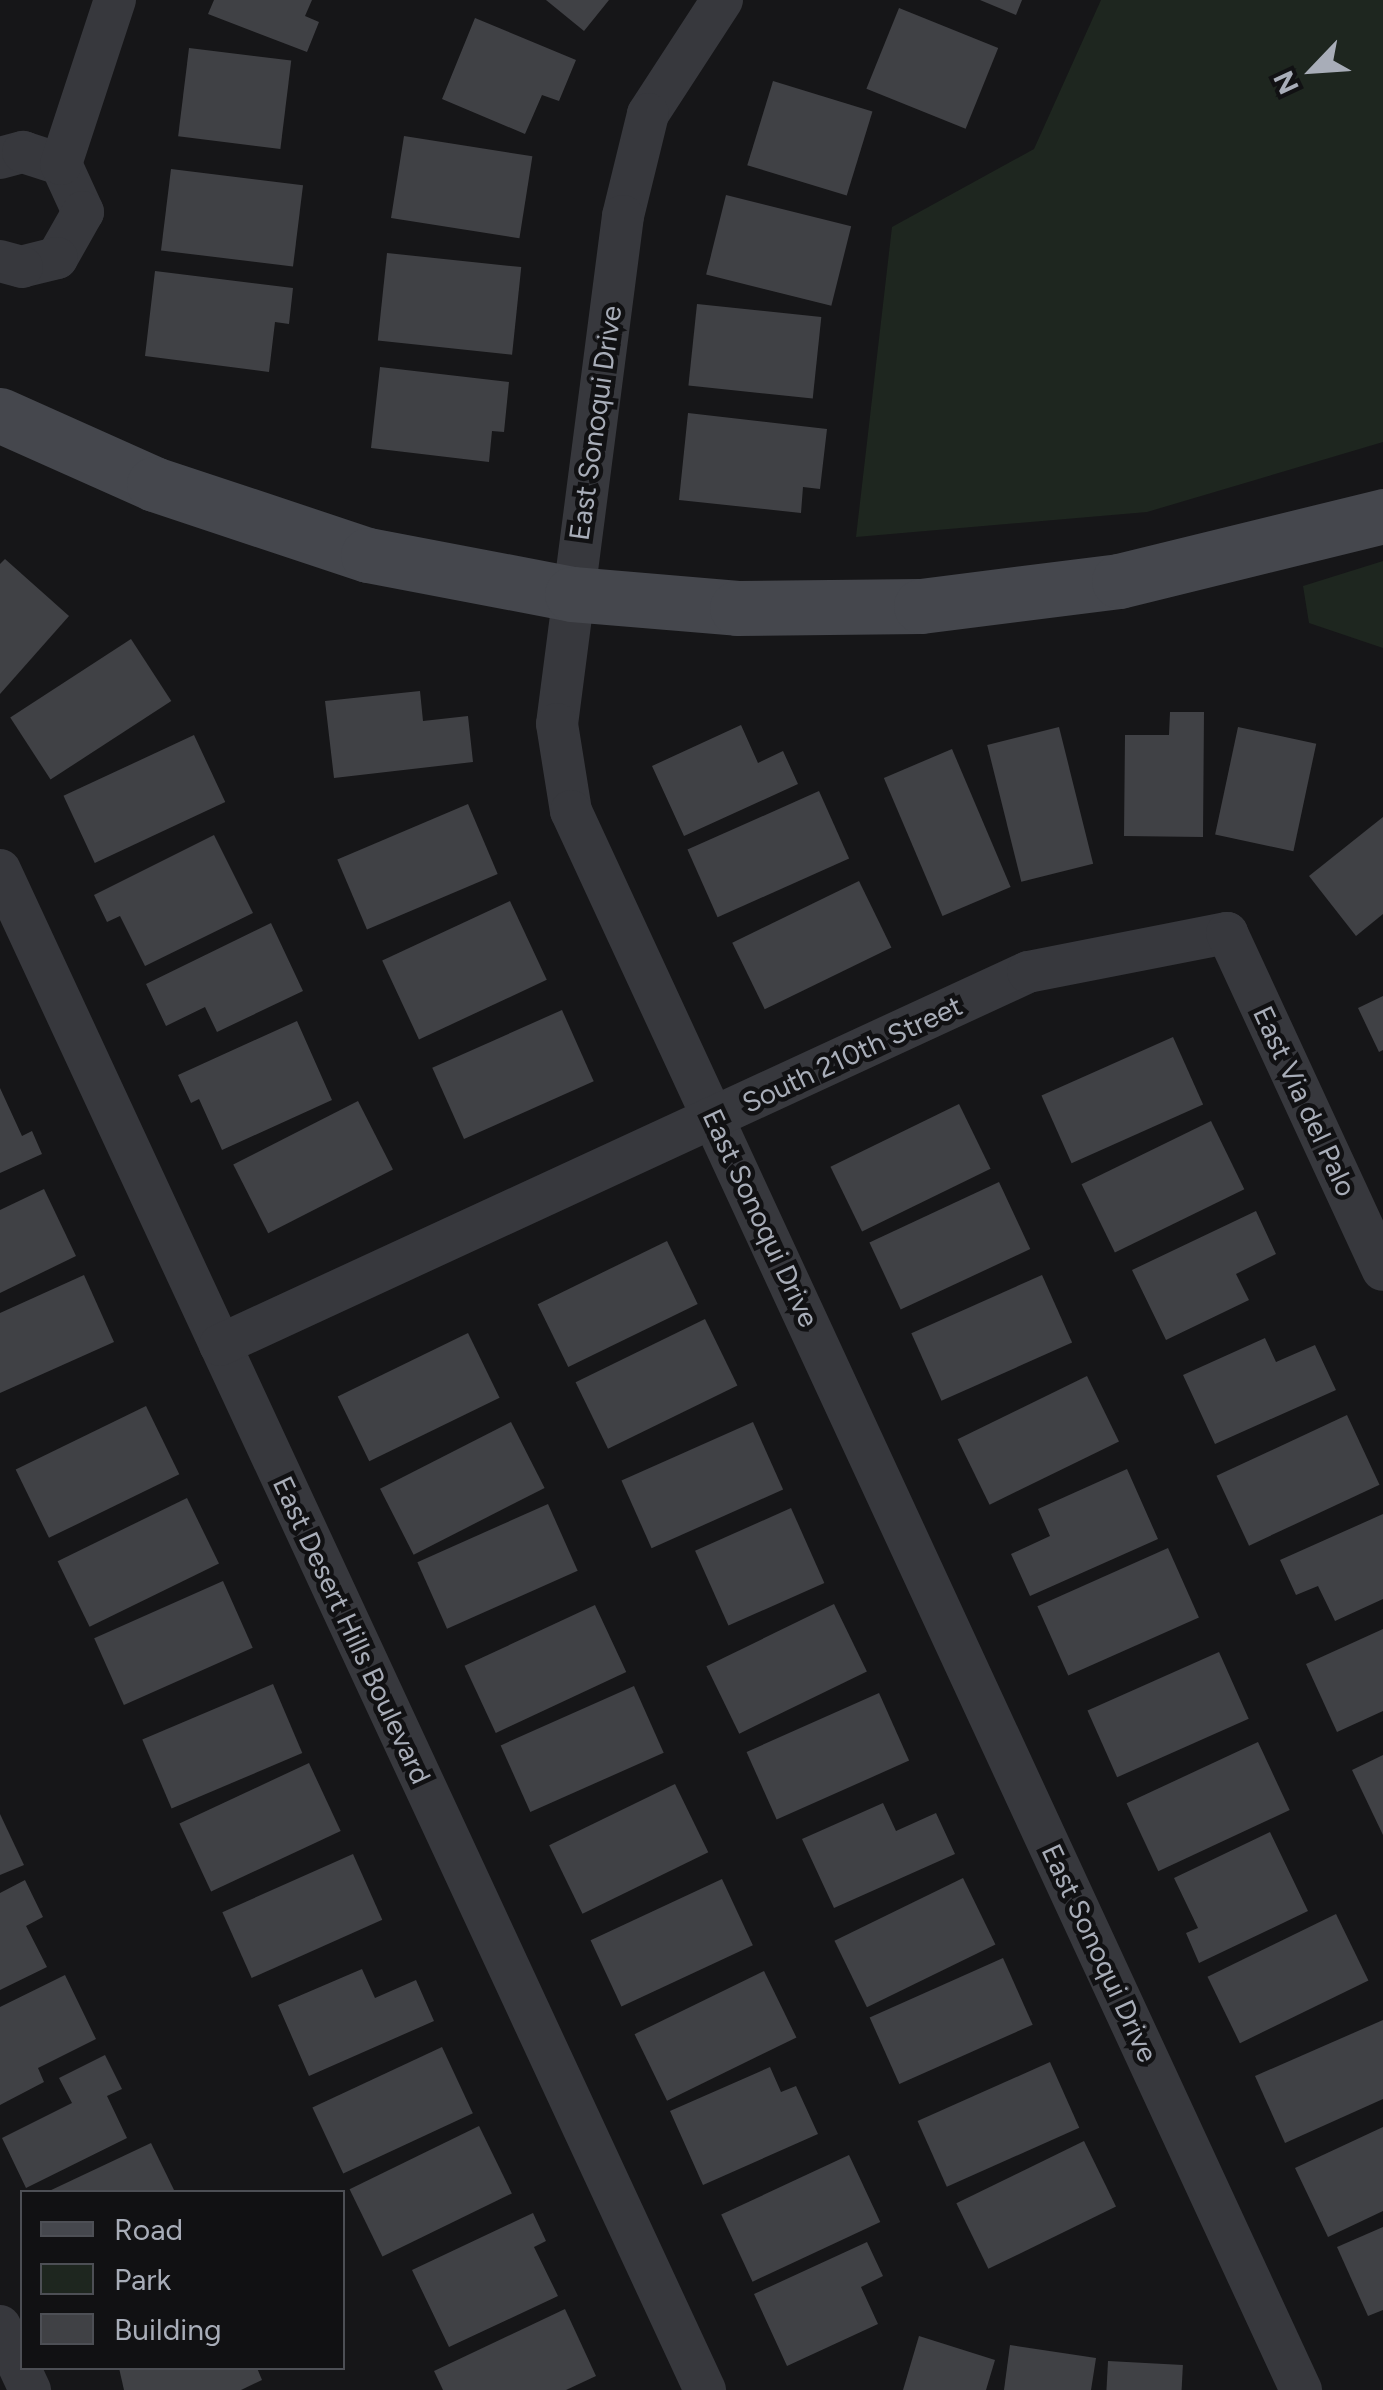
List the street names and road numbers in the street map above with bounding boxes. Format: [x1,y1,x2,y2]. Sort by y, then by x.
street label: East Sonoqui Drive [562,303,628,543]
street label: South 210th Street [737,988,967,1120]
street label: East Via del Palo [1246,1001,1364,1201]
street label: East Sonoqui Drive [696,1104,826,1332]
street label: East Desert Hills Boulevard [266,1471,438,1789]
street label: East Sonoqui Drive [1035,1839,1165,2067]

